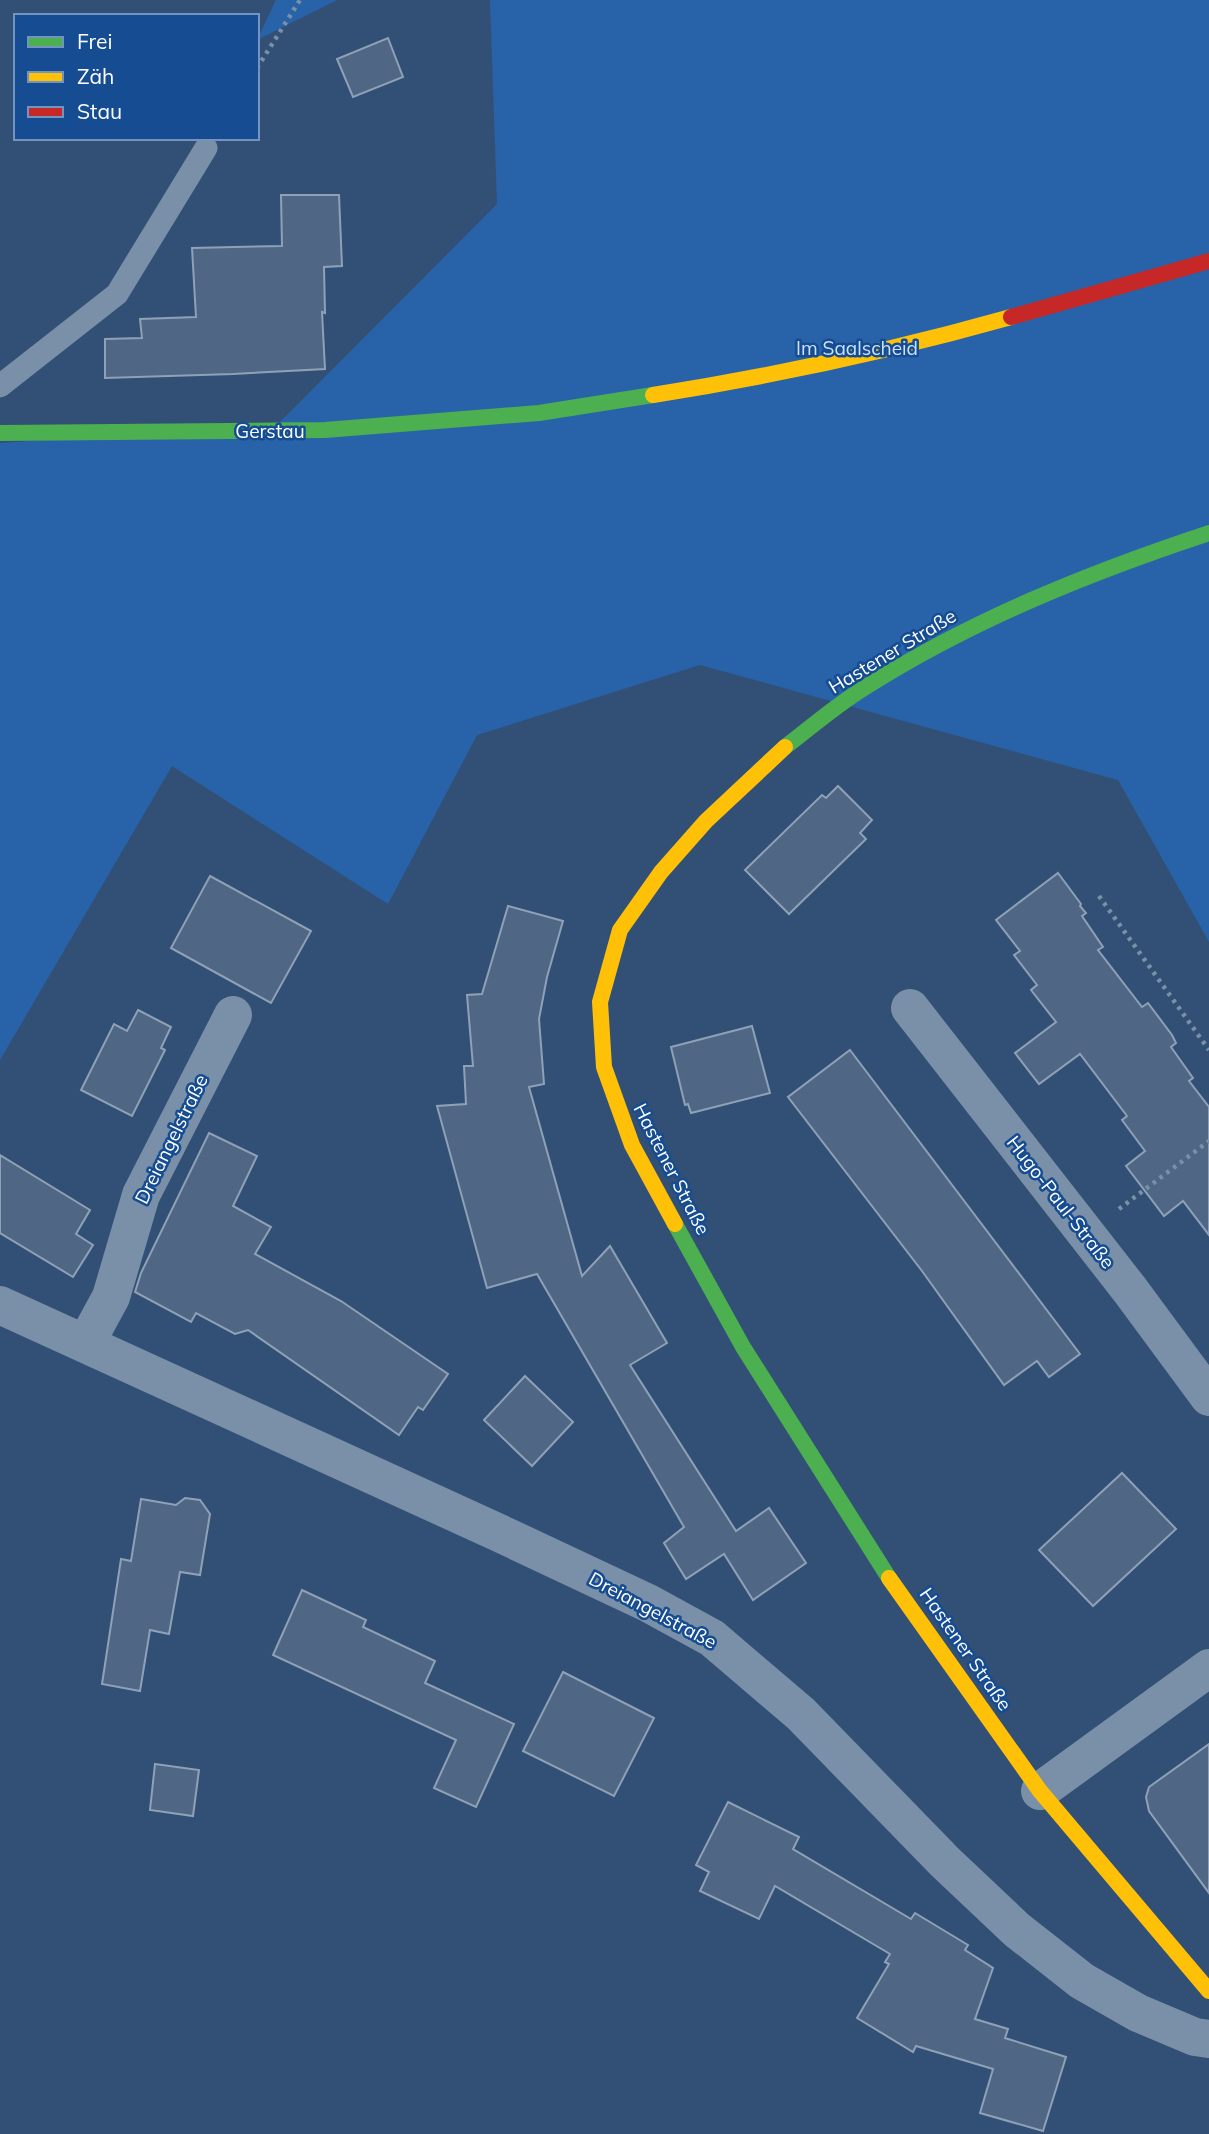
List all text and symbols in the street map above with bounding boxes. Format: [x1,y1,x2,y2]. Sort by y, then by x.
legend [14,14,259,140]
text: Frei [77,28,113,54]
text: Zäh [77,63,114,89]
text: Stau [77,98,122,124]
park label: Im Saalscheid [796,336,918,360]
street label: Gerstau [235,419,305,443]
street label: Hastener Straße [824,603,960,699]
street label: Dreiangelstraße [129,1070,213,1208]
street label: Hastener Straße [628,1099,716,1239]
street label: Hugo-Paul-Straße [1002,1131,1120,1273]
street label: Dreiangelstraße [585,1566,721,1654]
street label: Hastener Straße [915,1583,1017,1715]

